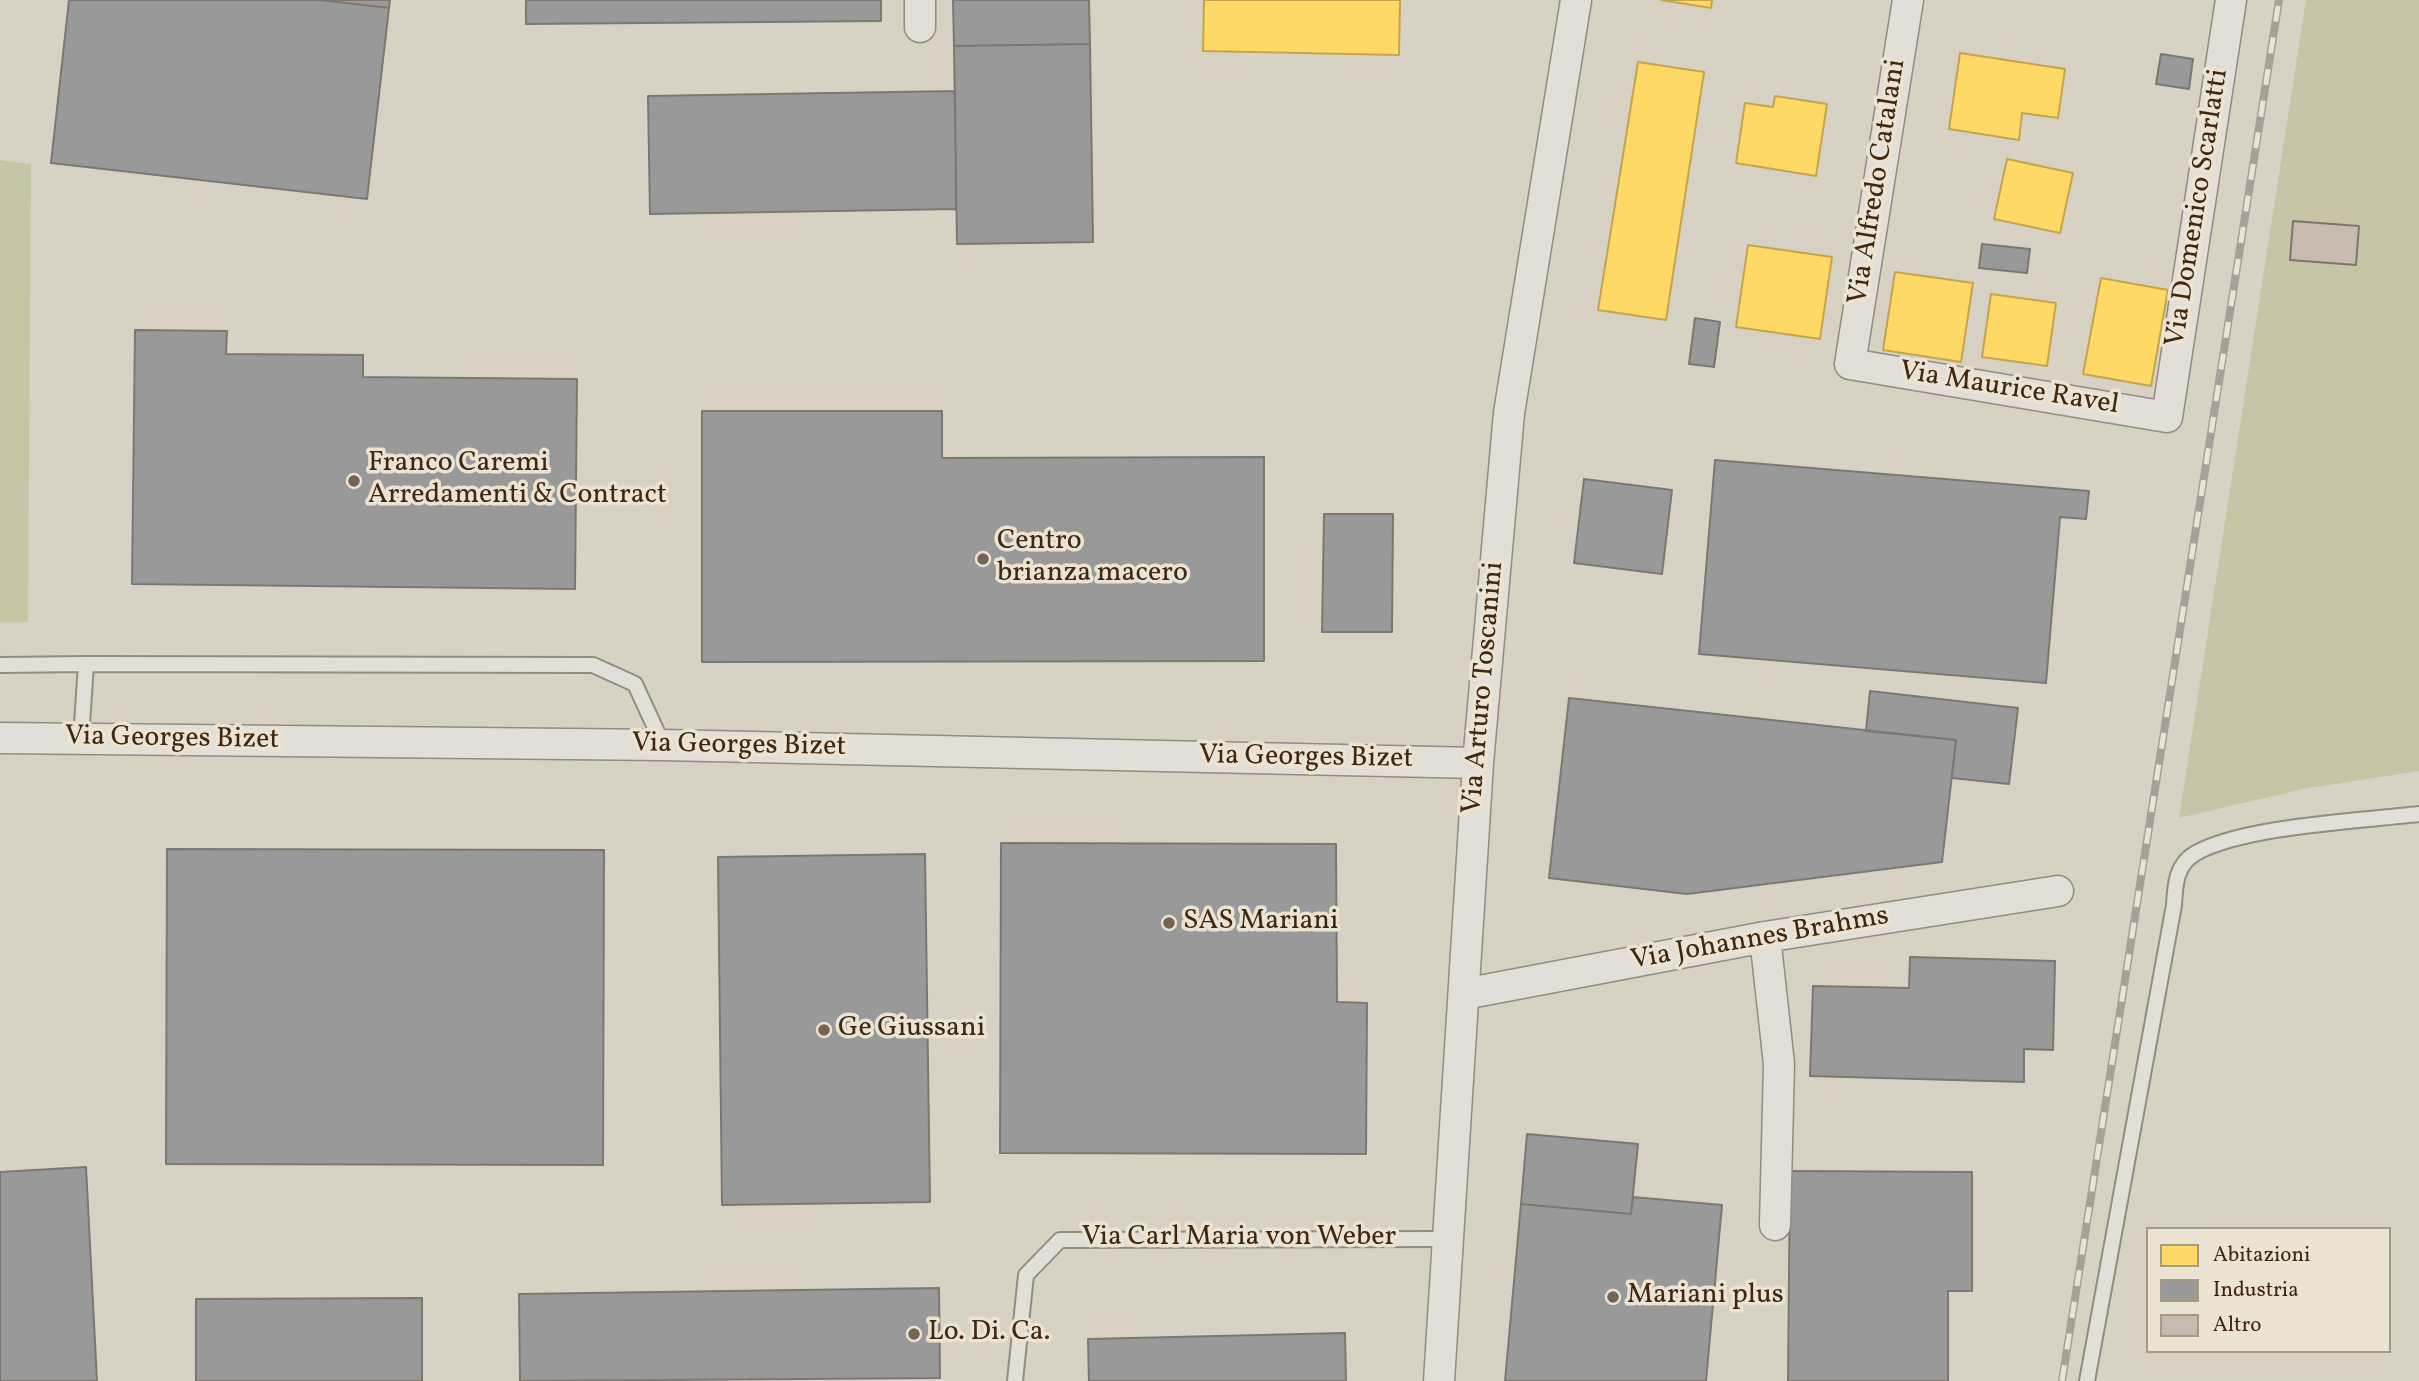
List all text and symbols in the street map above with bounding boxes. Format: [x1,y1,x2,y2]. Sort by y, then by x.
street label: Via Alfredo Catalani [1843,57,1915,307]
street label: Via Domenico Scarlatti [2160,67,2238,349]
street label: Via Maurice Ravel [1897,356,2121,424]
place label: Franco Caremi Arredamenti & Contract [368,448,667,514]
marker: Franco Caremi Arredamenti & Contract [346,473,362,489]
place label: Centro brianza macero [997,526,1188,592]
marker: Centro brianza macero [975,551,991,567]
street label: Via Arturo Toscanini [1457,560,1513,816]
street label: Via Georges Bizet [65,721,279,759]
street label: Via Georges Bizet [632,728,846,766]
street label: Via Georges Bizet [1199,740,1413,778]
street label: Via Johannes Brahms [1629,901,1891,979]
place label: SAS Mariani [1183,906,1338,940]
marker: SAS Mariani [1161,915,1177,931]
place label: Ge Giussani [838,1013,985,1047]
marker: Ge Giussani [816,1022,832,1038]
street label: Via Carl Maria von Weber [1082,1222,1396,1256]
legend [2146,1227,2391,1353]
text: Abitazioni [2213,1241,2310,1270]
text: Industria [2213,1276,2299,1305]
place label: Mariani plus [1627,1280,1784,1314]
marker: Mariani plus [1605,1289,1621,1305]
text: Altro [2213,1311,2261,1340]
place label: Lo. Di. Ca. [928,1317,1050,1351]
marker: Lo. Di. Ca. [906,1326,922,1342]

